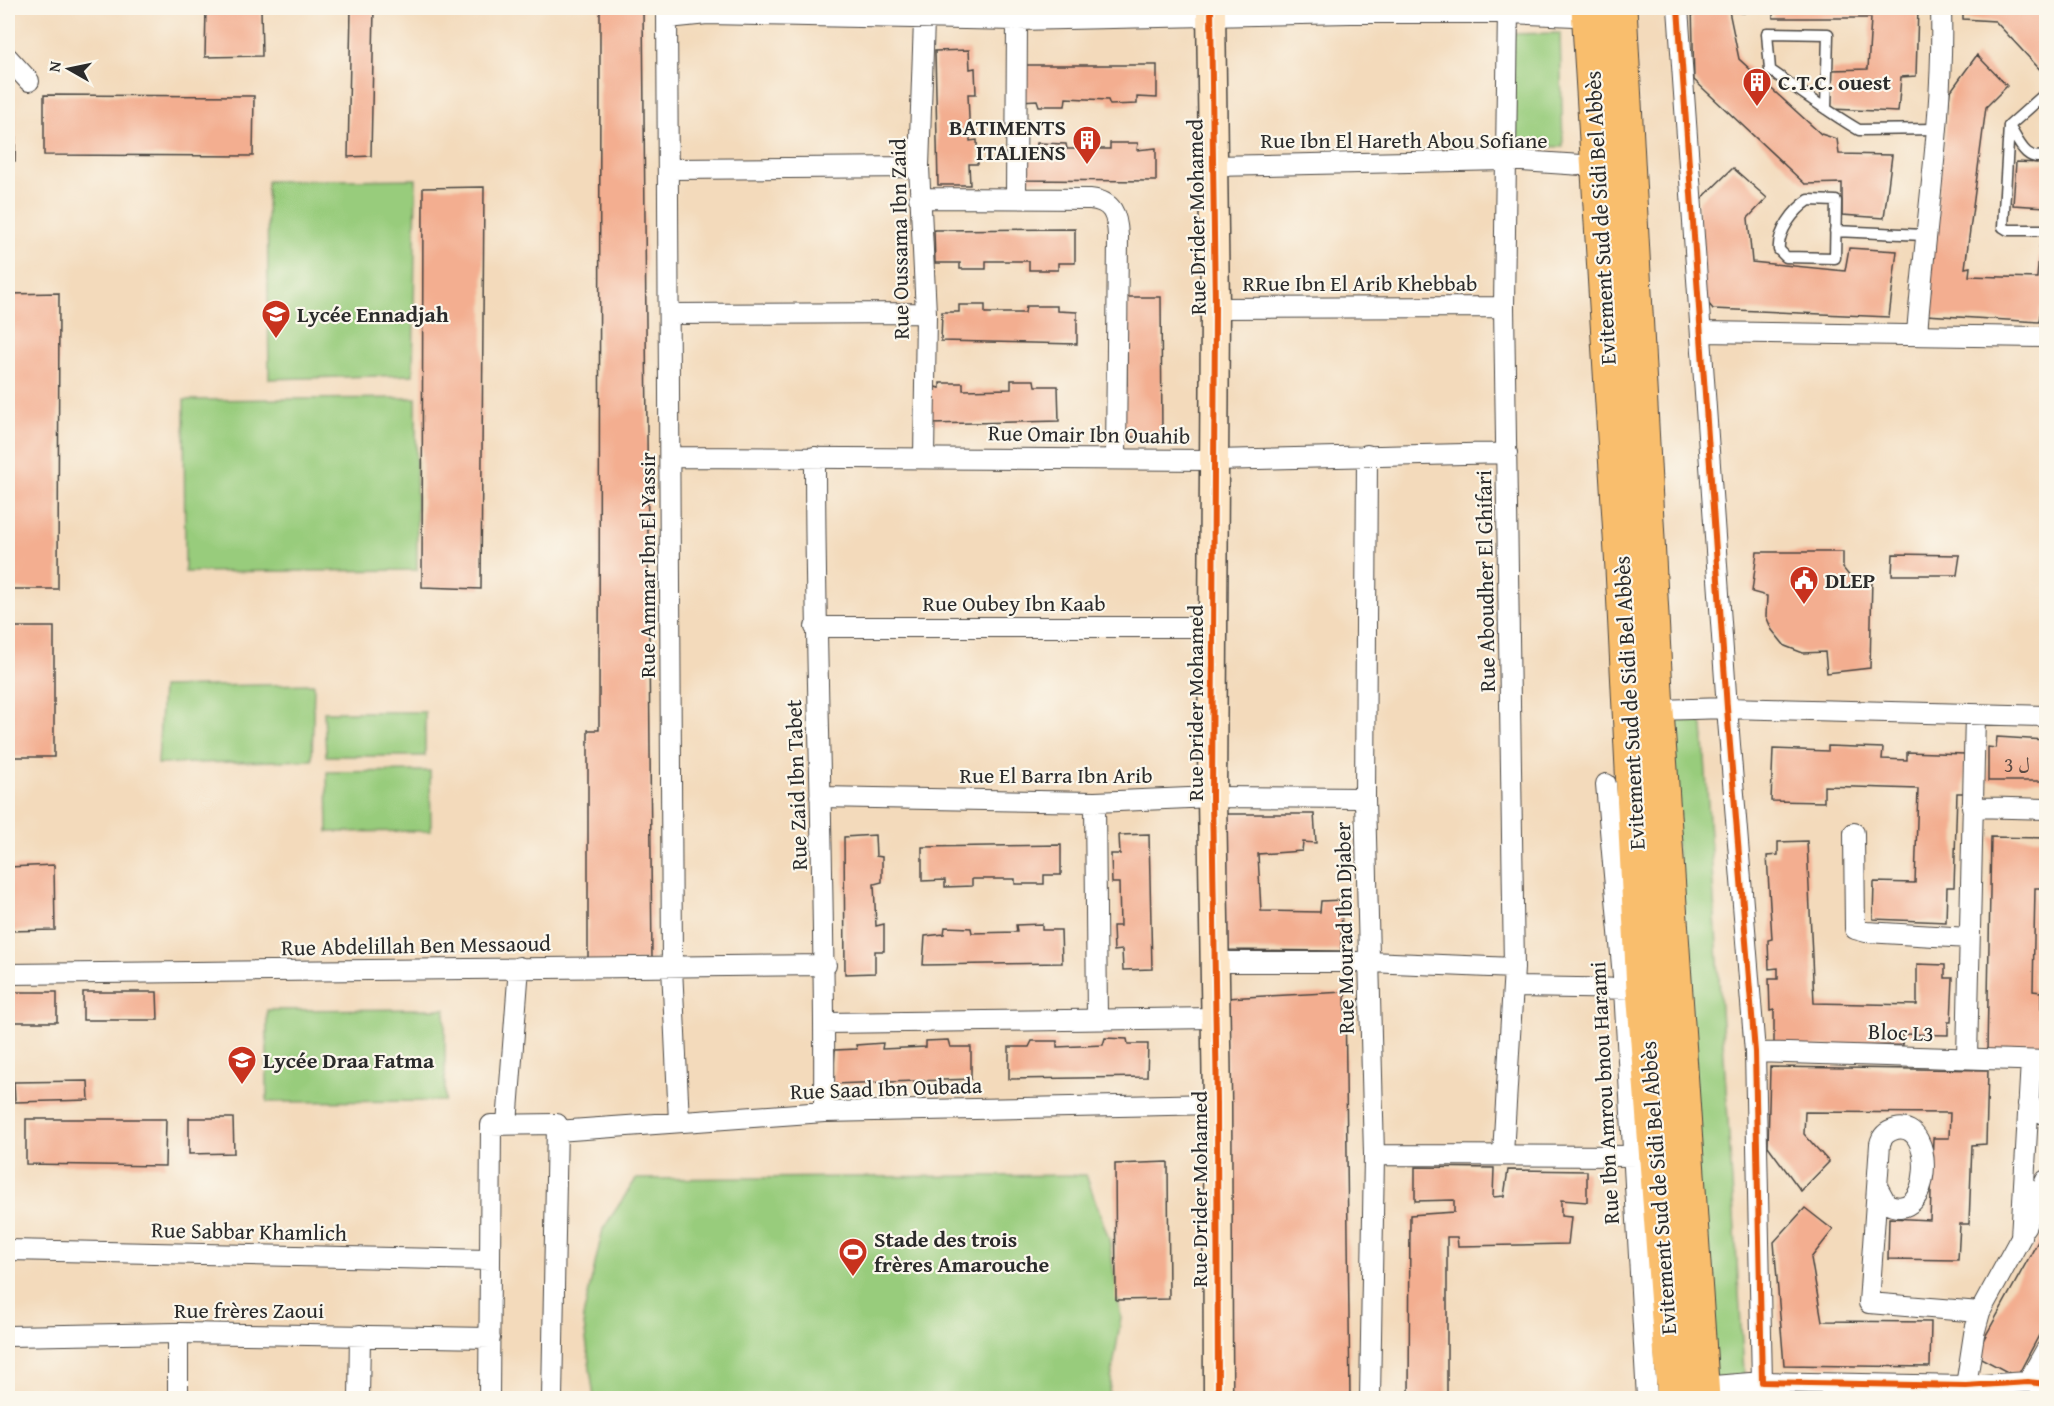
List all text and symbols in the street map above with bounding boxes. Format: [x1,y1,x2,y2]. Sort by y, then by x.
north arrow [39,39,99,99]
text: N [41,59,67,74]
building icon: C.T.C. ouest [1741,66,1773,108]
place label: C.T.C. ouest [1778,66,1892,98]
street label: Evitement Sud de Sidi Bel Abbès [1576,70,1624,366]
place label: BATIMENTS ITALIENS [949,111,1066,168]
street label: Rue Drider Mohamed [1178,118,1214,315]
building icon: BATIMENTS ITALIENS [1071,124,1103,166]
street label: Rue Ibn El Hareth Abou Sofiane [1260,124,1548,156]
street label: Rue Oussama Ibn Zaid [881,138,917,340]
street label: RRue Ibn El Arib Khebbab [1243,267,1477,299]
school or university icon: Lycée Ennadjah [260,298,292,340]
place label: Lycée Ennadjah [297,298,449,330]
street label: Rue Omair Ibn Ouahib [987,416,1191,452]
street label: Rue Ammar Ibn El Yassir [631,452,663,678]
street label: Rue Aboudher El Ghifari [1467,470,1503,692]
street label: Evitement Sud de Sidi Bel Abbès [1605,555,1653,851]
public building icon: DLEP [1788,564,1820,606]
place label: DLEP [1825,564,1876,596]
street label: Rue Oubey Ibn Kaab [922,587,1106,619]
street label: Rue Drider Mohamed [1179,605,1211,801]
street label: Rue Zaid Ibn Tabet [777,699,815,871]
house number: ل 3 [2004,750,2030,779]
street label: Rue El Barra Ibn Arib [959,759,1153,791]
street label: Rue Mourad Ibn Djaber [1326,821,1362,1035]
street label: Rue Abdelillah Ben Messaoud [281,927,551,963]
street label: Rue Ibn Amrou bnou Harami [1581,961,1627,1225]
street label: Bloc L3 [1868,1015,1934,1049]
street label: Evitement Sud de Sidi Bel Abbès [1632,1040,1684,1336]
school or university icon: Lycée Draa Fatma [226,1044,258,1086]
place label: Lycée Draa Fatma [263,1044,435,1076]
street label: Rue Saad Ibn Oubada [789,1069,983,1107]
street label: Rue Drider Mohamed [1183,1091,1215,1287]
street label: Rue Sabbar Khamlich [151,1213,348,1249]
place label: Stade des trois frères Amarouche [874,1223,1050,1280]
sports icon: Stade des trois frères Amarouche [837,1236,869,1278]
street label: Rue frères Zaoui [174,1294,324,1326]

